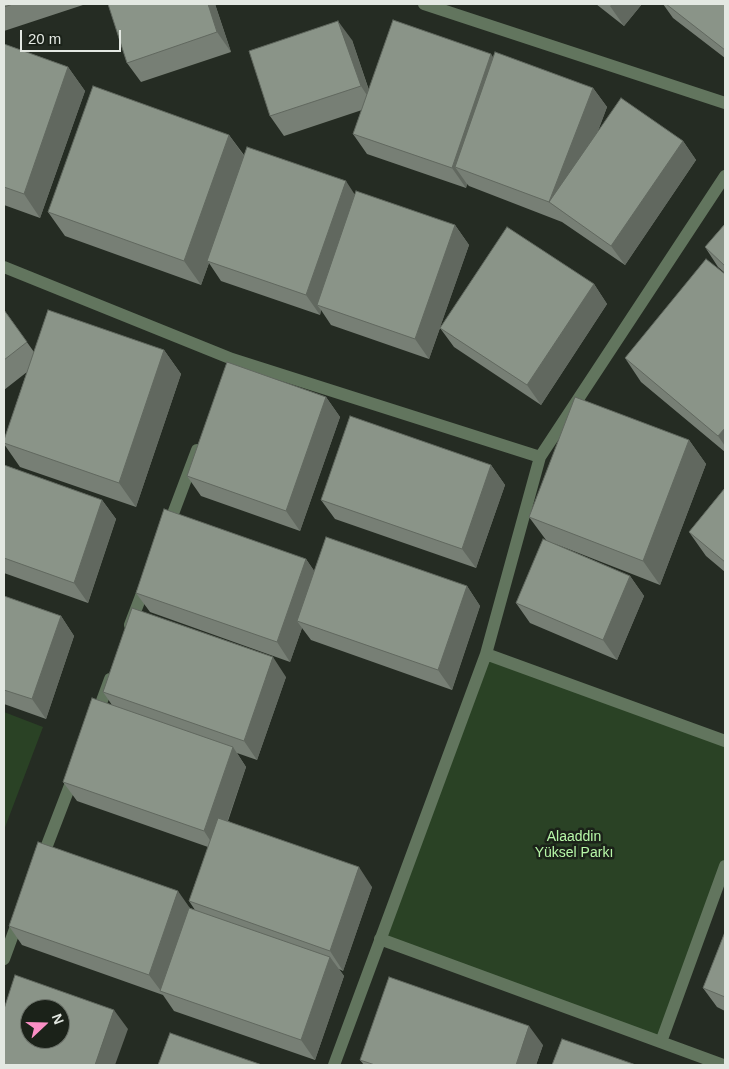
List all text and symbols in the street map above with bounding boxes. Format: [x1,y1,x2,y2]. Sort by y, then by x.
scale bar [22,20,124,52]
text: 20 m [28,30,61,47]
park label: Alaaddin Yüksel Parkı [535,829,613,862]
north arrow [20,999,70,1049]
text: N [49,1011,67,1027]

